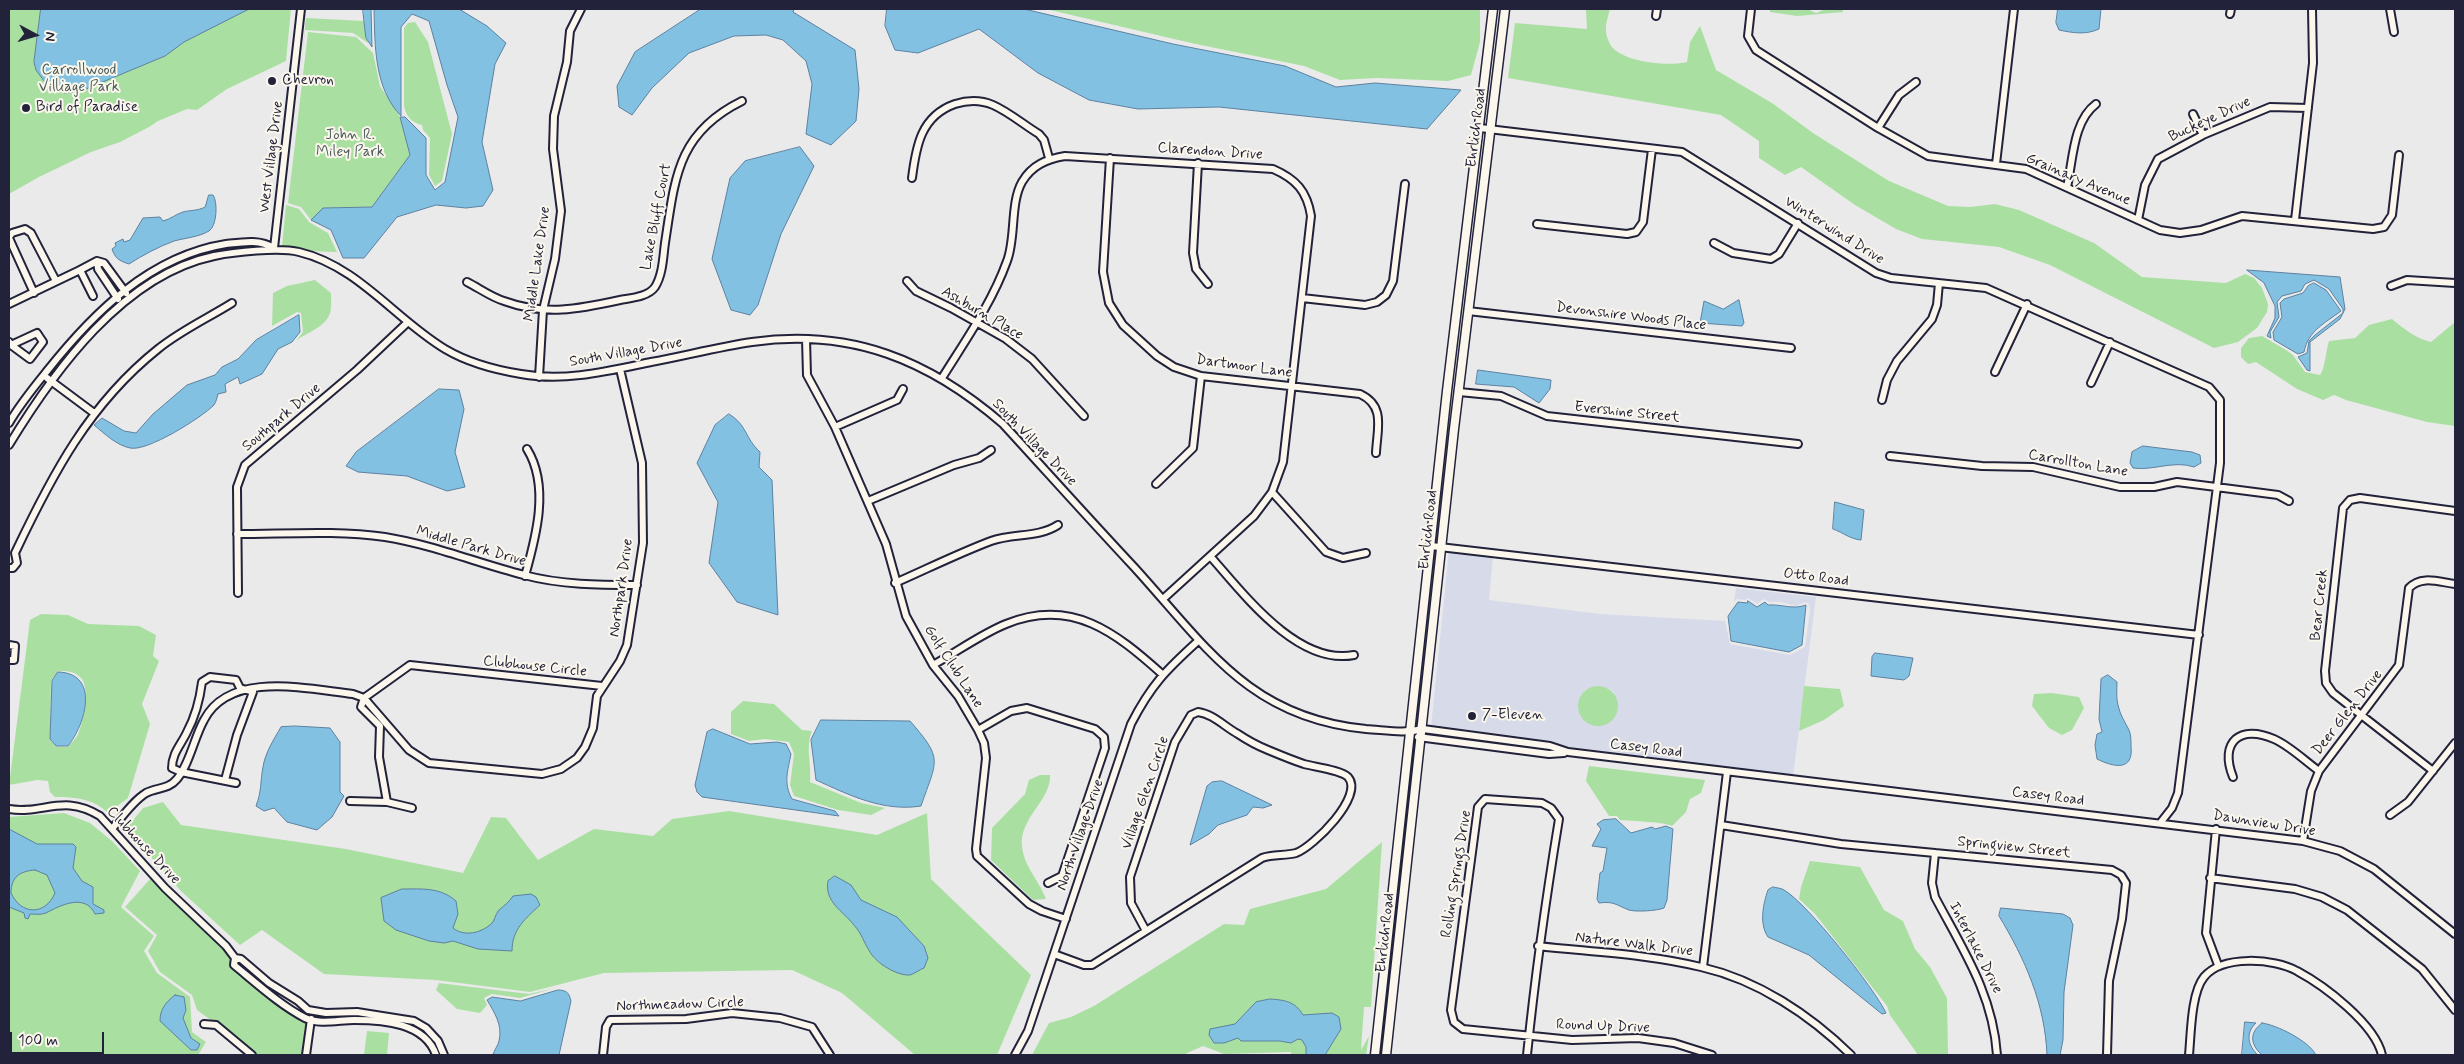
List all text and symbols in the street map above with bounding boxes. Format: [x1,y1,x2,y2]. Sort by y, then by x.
north arrow [10,10,60,60]
text: N [40,31,59,42]
park label: Carrollwood Villiage Park [39,62,119,97]
place label: Chevron [282,72,334,90]
marker: Chevron [266,75,278,87]
street label: Ehrlich Road [1463,87,1491,169]
street label: Buckeye Drive [2166,93,2254,147]
place label: Bird of Paradise [36,99,138,117]
street label: West Village Drive [256,100,288,214]
marker: Bird of Paradise [20,102,32,114]
park label: John R. Miley Park [316,127,384,162]
street label: Clarendon Drive [1157,139,1263,165]
street label: Grainary Avenue [2023,150,2133,210]
street label: Lake Bluff Court [638,162,676,272]
street label: Winterwind Drive [1781,193,1887,269]
street label: Middle Lake Drive [521,205,555,323]
street label: Ashburn Place [938,283,1026,345]
street label: Devonshire Woods Place [1555,299,1707,335]
street label: South Village Drive [568,334,684,372]
street label: Dartmoor Lane [1195,351,1293,383]
street label: Southpark Drive [239,380,325,456]
street label: South Village Drive [988,396,1080,490]
street label: Evershine Street [1573,399,1681,427]
street label: Carrollton Lane [2027,446,2129,482]
street label: Ehrlich Road [1416,489,1442,571]
street label: Middle Park Drive [414,523,528,571]
street label: Northpark Drive [606,538,638,638]
street label: Otto Road [1782,565,1850,591]
street label: Bear Creek [2307,568,2333,642]
street label: Golf Club Lane [919,622,987,712]
street label: Clubhouse Circle [482,653,588,681]
street label: Deer Glen Drive [2309,667,2387,759]
place label: 7-Eleven [1482,707,1544,725]
marker: 7-Eleven [1466,710,1478,722]
street label: Village Glen Circle [1118,734,1174,852]
street label: Casey Road [1609,736,1683,762]
street label: North Village Drive [1054,777,1108,893]
street label: Casey Road [2011,784,2085,810]
street label: Clubhouse Drive [102,803,184,889]
street label: Dawnview Drive [2211,807,2317,841]
street label: Rolling Springs Drive [1438,809,1476,939]
street label: Springview Street [1956,833,2072,863]
street label: Ehrlich Road [1373,892,1399,974]
street label: Interlake Drive [1944,899,2006,997]
street label: Nature Walk Drive [1574,929,1694,961]
street label: Northmeadow Circle [616,994,744,1016]
street label: Round Up Drive [1556,1016,1650,1038]
scale bar [12,1022,106,1054]
text: 100 m [18,1031,58,1051]

